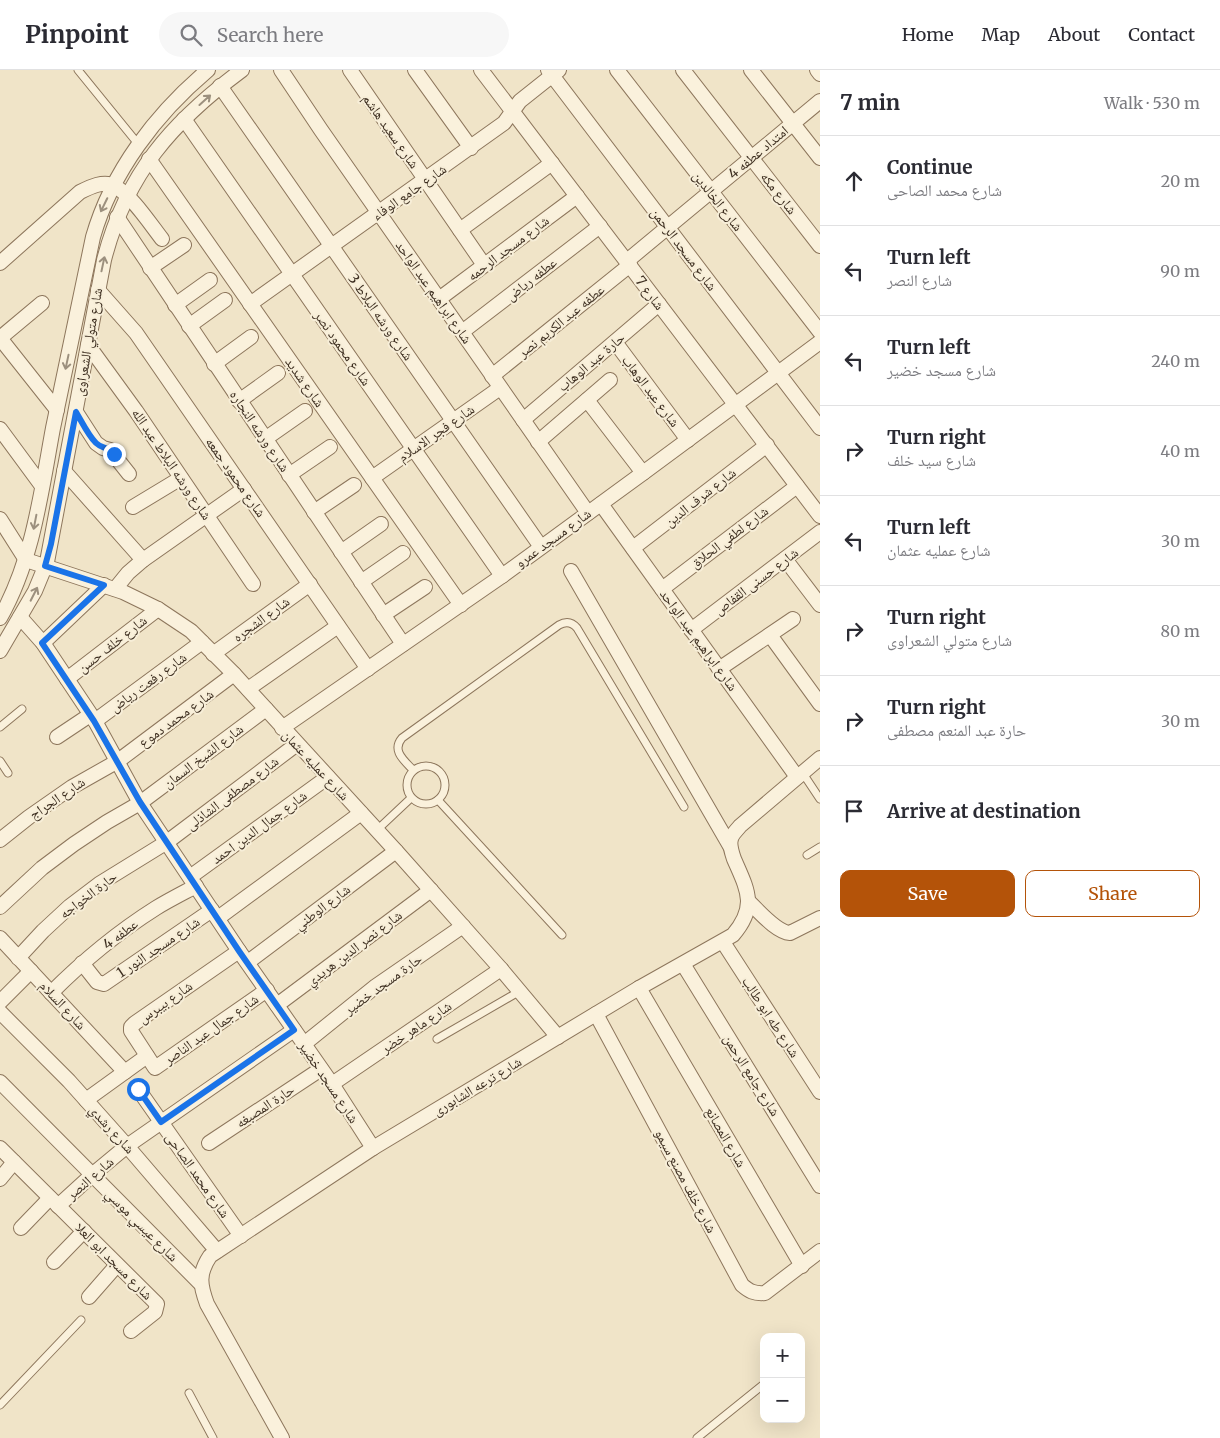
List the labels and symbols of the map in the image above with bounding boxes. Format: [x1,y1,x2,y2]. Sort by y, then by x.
street label: شارع سعيد هاشم [358,90,423,172]
one-way arrow [199,94,212,106]
street label: امتداد عطفه 4 [724,122,792,182]
street label: شارع جامع الوفاء [368,160,450,225]
street label: شارع الخالدين [688,167,747,235]
street label: شارع مكه [756,168,801,218]
one-way arrow [99,197,109,212]
street label: شارع مسجد الرحمن [646,204,721,295]
street label: شارع مسجد الرحمه [464,211,553,285]
street label: شارع ابراهيم عبد الواحد [391,237,476,348]
street label: عطفه رياض [502,253,560,305]
one-way arrow [99,256,108,272]
street label: شارع ورشه البلاط 3 [344,270,418,364]
street label: شارع 7 [631,272,669,314]
street label: عطفه عبد الكريم نصر [513,281,609,363]
street label: شارع متولي الشعراوى [70,287,109,398]
street label: شارع محمود نصر [309,306,375,390]
street label: حارة عبد الوهاب [554,329,628,395]
street label: شارع عبد الوهاب [617,351,684,431]
street label: شارع شديد [280,353,329,411]
one-way arrow [62,354,71,370]
street label: شارع ورشه النجاره [225,387,294,476]
street label: شارع فجر الاسلام [394,400,478,467]
street label: شارع ورشه البلاط عبد الله [127,405,216,524]
street label: شارع محمود جمعه [201,433,270,521]
route end [103,443,126,466]
street label: شارع شرف الدين [661,463,740,531]
street label: شارع لطفي الحلاق [686,502,773,574]
street label: شارع مسجد عمرو [511,504,595,573]
one-way arrow [30,513,39,529]
street label: شارع حسنى القفاص [710,543,802,619]
street label: شارع ابراهيم عبد الواحد [655,585,742,695]
one-way arrow [29,586,39,601]
street label: شارع الشجره [229,592,294,647]
street label: شارع خلف حسن [74,611,151,678]
street label: شارع رفعت رياض [106,648,191,717]
street label: شارع محمد دموع [135,685,218,752]
street label: شارع الشيخ السمان [159,720,247,793]
street label: شارع عمليه عثمان [278,726,353,805]
street label: شارع مصطفى الشاذلى [182,752,283,835]
street label: شارع الجراج [26,773,89,824]
street label: شارع جمال الدين احمد [208,786,311,869]
street label: حارة الخواجه [56,867,120,923]
street label: شارع الوطني [290,880,355,936]
street label: شارع نصر الدين هريدي [302,906,407,992]
street label: شارع مسجد النور 1 [113,912,204,982]
street label: عطفه 4 [99,915,141,953]
street label: حارة مسجد خضير [340,950,426,1019]
street label: شارع طه ابو طالب [737,973,804,1061]
street label: شارع السلام [35,977,90,1034]
street label: شارع بيبرس [134,977,196,1028]
street label: شارع جمال عبد الناصر [159,990,262,1070]
street label: شارع ماهر خضر [376,997,455,1059]
street label: شارع جامع الرحمن [719,1031,784,1120]
street label: شارع مسجد خضير [293,1037,363,1127]
street label: شارع ترعه الشابورى [429,1052,525,1121]
route start [127,1078,150,1101]
street label: حارة المصبغه [232,1080,298,1132]
street label: شارع رشدي [83,1101,139,1159]
street label: شارع المصانع [701,1103,751,1171]
street label: شارع خلف مصنع سيمو [650,1126,721,1236]
street label: شارع محمد الصاحى [161,1129,234,1222]
street label: شارع النصر [62,1153,118,1205]
street label: شارع عيسي موسي [100,1185,182,1267]
street label: شارع مسجد ابو العلا [71,1218,157,1304]

